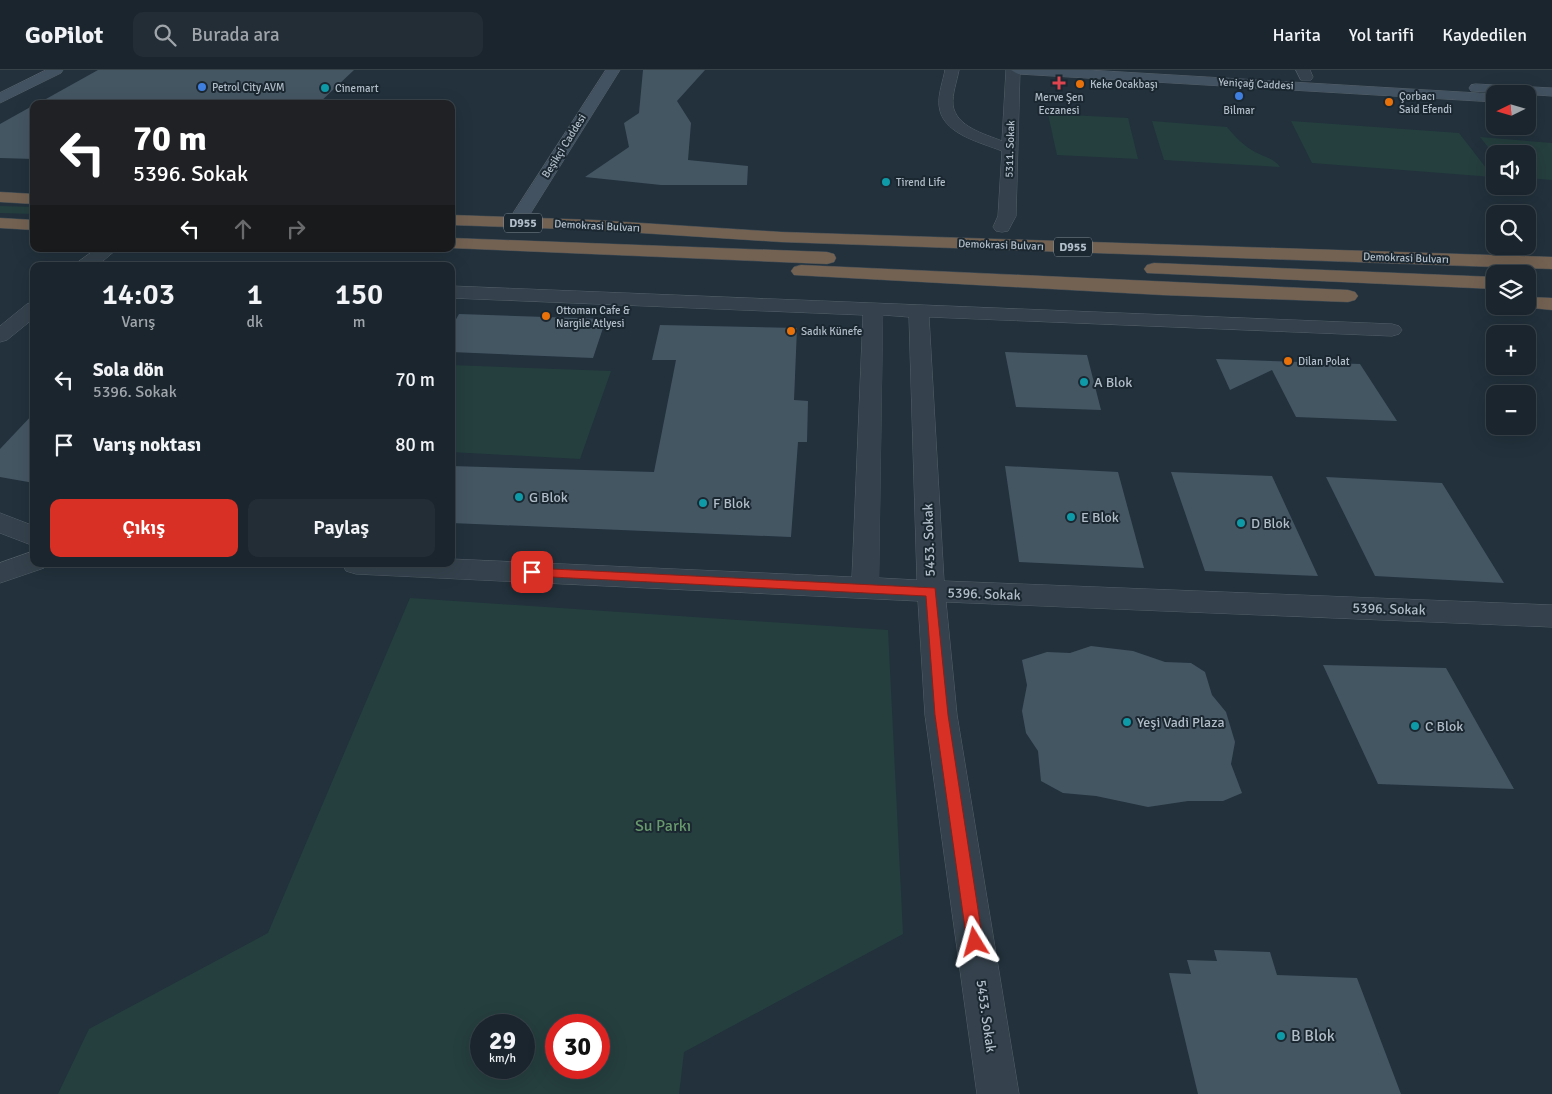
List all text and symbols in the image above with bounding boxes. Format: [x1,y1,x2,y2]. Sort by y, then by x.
search box [133,12,483,57]
text: GoPilot [25,20,103,50]
icon: search [151,21,179,49]
text: Burada ara [191,23,280,47]
text: Harita [1272,24,1321,46]
text: Yol tarifi [1349,24,1414,46]
text: Kaydedilen [1442,24,1527,46]
street label: Yeniçağ Caddesi [1218,76,1294,92]
marker: Merve Şen Eczanesi [1053,77,1065,89]
marker: Keke Ocakbaşı [1074,78,1086,90]
place label: Keke Ocakbaşı [1090,78,1158,91]
marker: Petrol City AVM [196,81,208,93]
place label: Petrol City AVM [212,81,285,94]
marker: Cinemart [319,82,331,94]
place label: Cinemart [335,82,379,95]
north arrow [1486,85,1536,135]
map controls [1486,85,1536,435]
marker: Bilmar [1233,90,1245,102]
place label: Çorbacı Said Efendi [1399,90,1452,116]
place label: Merve Şen Eczanesi [1034,91,1084,117]
marker: Çorbacı Said Efendi [1383,96,1395,108]
place label: Bilmar [1223,104,1255,117]
street label: Beşikçi Caddesi [539,112,589,180]
text: 70 m [133,117,207,160]
icon: left [50,120,115,185]
street label: 5311. Sokak [1003,120,1018,178]
button: sound [1486,145,1536,195]
text: 5396. Sokak [133,160,248,187]
marker: Tirend Life [880,176,892,188]
place label: Tirend Life [896,176,946,189]
button: search [1486,205,1536,255]
road number: D955 [504,214,542,232]
icon: left [176,215,204,243]
icon: ahead [229,215,257,243]
icon: right [282,215,310,243]
street label: Demokrasi Bulvarı [554,217,640,235]
street label: Demokrasi Bulvarı [958,237,1044,253]
road number: D955 [1054,238,1092,256]
street label: Demokrasi Bulvarı [1363,250,1449,266]
button: layers [1486,265,1536,315]
text: 14:03 [102,276,175,313]
text: 1 [247,276,263,313]
text: 150 [335,276,383,313]
place label: Ottoman Cafe & Nargile Atlyesi [556,304,630,330]
marker: Ottoman Cafe & Nargile Atlyesi [540,310,552,322]
text: Varış [121,312,155,332]
text: dk [247,312,263,332]
text: m [353,312,365,332]
marker: Sadık Künefe [785,325,797,337]
place label: Sadık Künefe [801,325,862,338]
button: + [1486,325,1536,375]
marker: Dilan Polat [1282,355,1294,367]
place label: Dilan Polat [1298,355,1350,368]
text: Sola dön [93,358,164,382]
icon: left [50,366,78,394]
text: 70 m [395,368,435,392]
place label: A Blok [1094,374,1132,391]
marker: A Blok [1078,376,1090,388]
text: 5396. Sokak [93,382,177,402]
button: − [1486,385,1536,435]
icon: arrive [50,431,78,459]
text: Varış noktası [93,433,201,457]
text: 80 m [395,433,435,457]
place label: G Blok [529,489,568,506]
marker: G Blok [513,491,525,503]
place label: F Blok [713,495,750,512]
marker: F Blok [697,497,709,509]
button: Çıkış [50,499,238,557]
button: Paylaş [248,499,435,557]
street label: 5453. Sokak [919,503,939,577]
place label: E Blok [1081,509,1119,526]
marker: E Blok [1065,511,1077,523]
place label: D Blok [1251,515,1290,532]
marker: D Blok [1235,517,1247,529]
pin [511,551,553,593]
icon: arrive [518,558,546,586]
street label: 5396. Sokak [947,584,1021,604]
street label: 5396. Sokak [1352,599,1426,619]
place label: Yeşi Vadi Plaza [1137,714,1225,731]
marker: Yeşi Vadi Plaza [1121,716,1133,728]
place label: C Blok [1425,718,1463,735]
marker: C Blok [1409,720,1421,732]
park label: Su Parkı [635,816,691,836]
position arrow [948,915,1000,967]
street label: 5453. Sokak [972,979,1000,1053]
speed limit sign: 30 [545,1014,610,1079]
text: 29 [489,1025,516,1056]
place label: B Blok [1291,1026,1335,1046]
marker: B Blok [1275,1030,1287,1042]
text: km/h [489,1051,516,1066]

